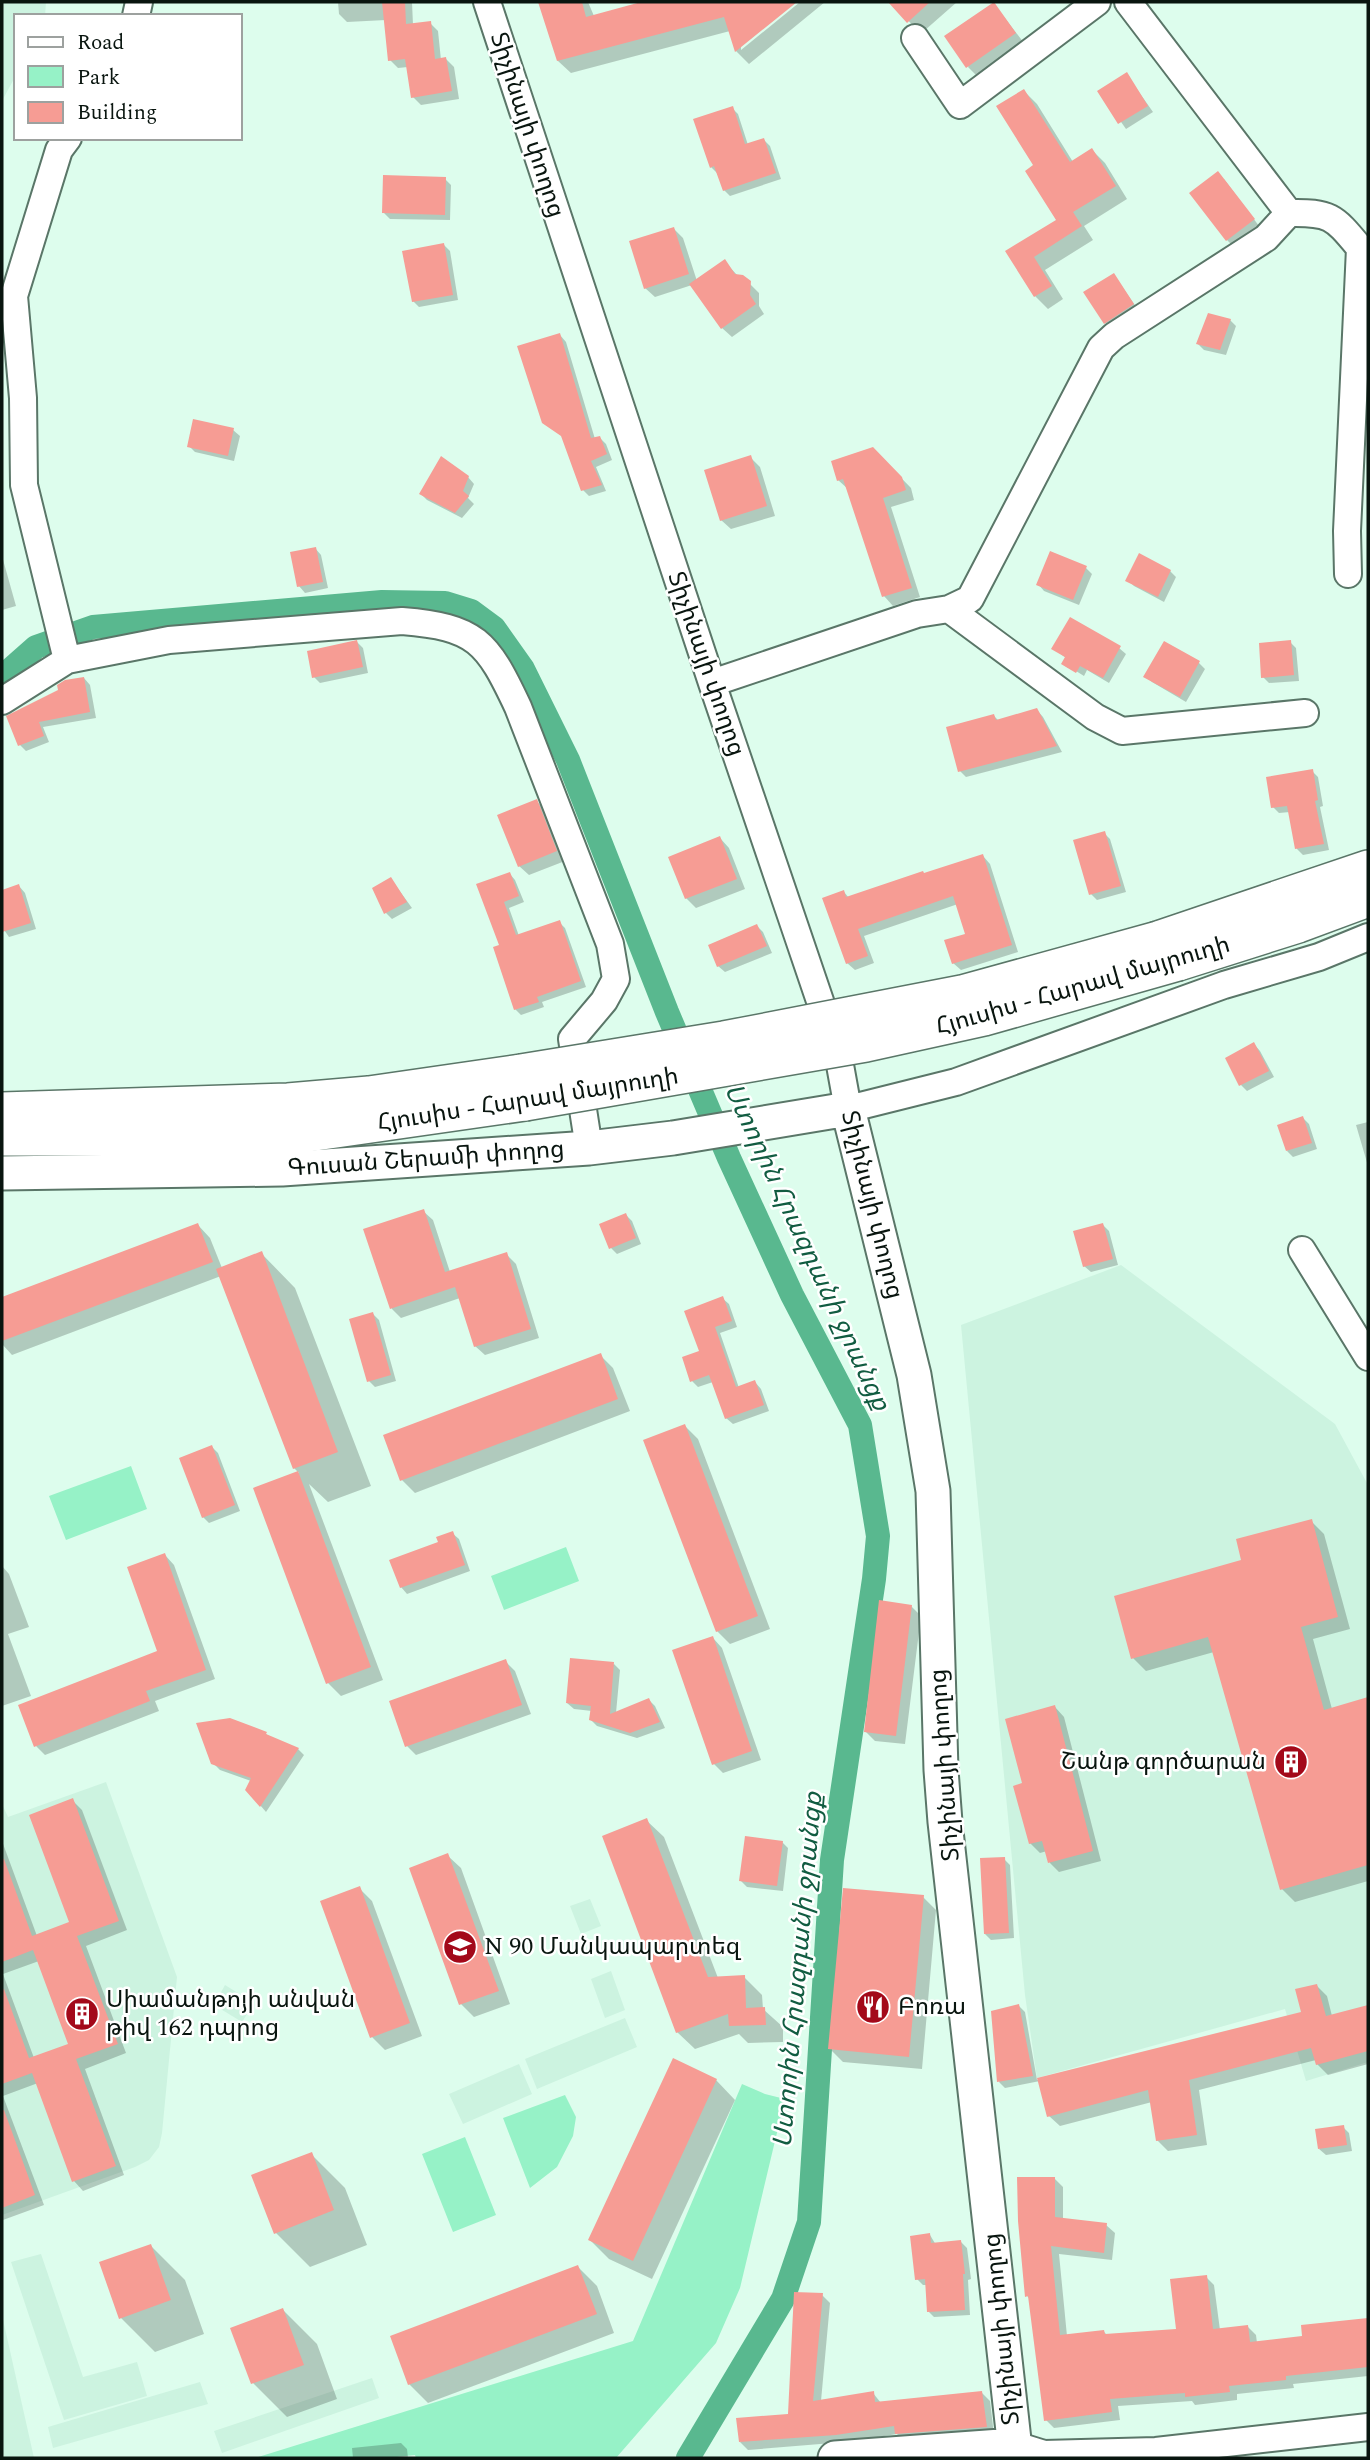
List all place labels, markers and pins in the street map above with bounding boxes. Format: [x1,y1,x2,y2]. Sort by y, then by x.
building icon: Շանթ գործարան [1272,1743,1310,1781]
place label: Շանթ գործարան [1061,1744,1266,1780]
school or university icon: N 90 Մանկապարտեզ [441,1928,479,1966]
place label: N 90 Մանկապարտեզ [484,1929,742,1965]
place label: Սիամանթոյի անվան թիվ 162 դպրոց [106,1982,355,2046]
restaurant icon: Բոռա [854,1988,892,2026]
place label: Բոռա [898,1989,966,2025]
building icon: Սիամանթոյի անվան թիվ 162 դպրոց [63,1995,101,2033]

